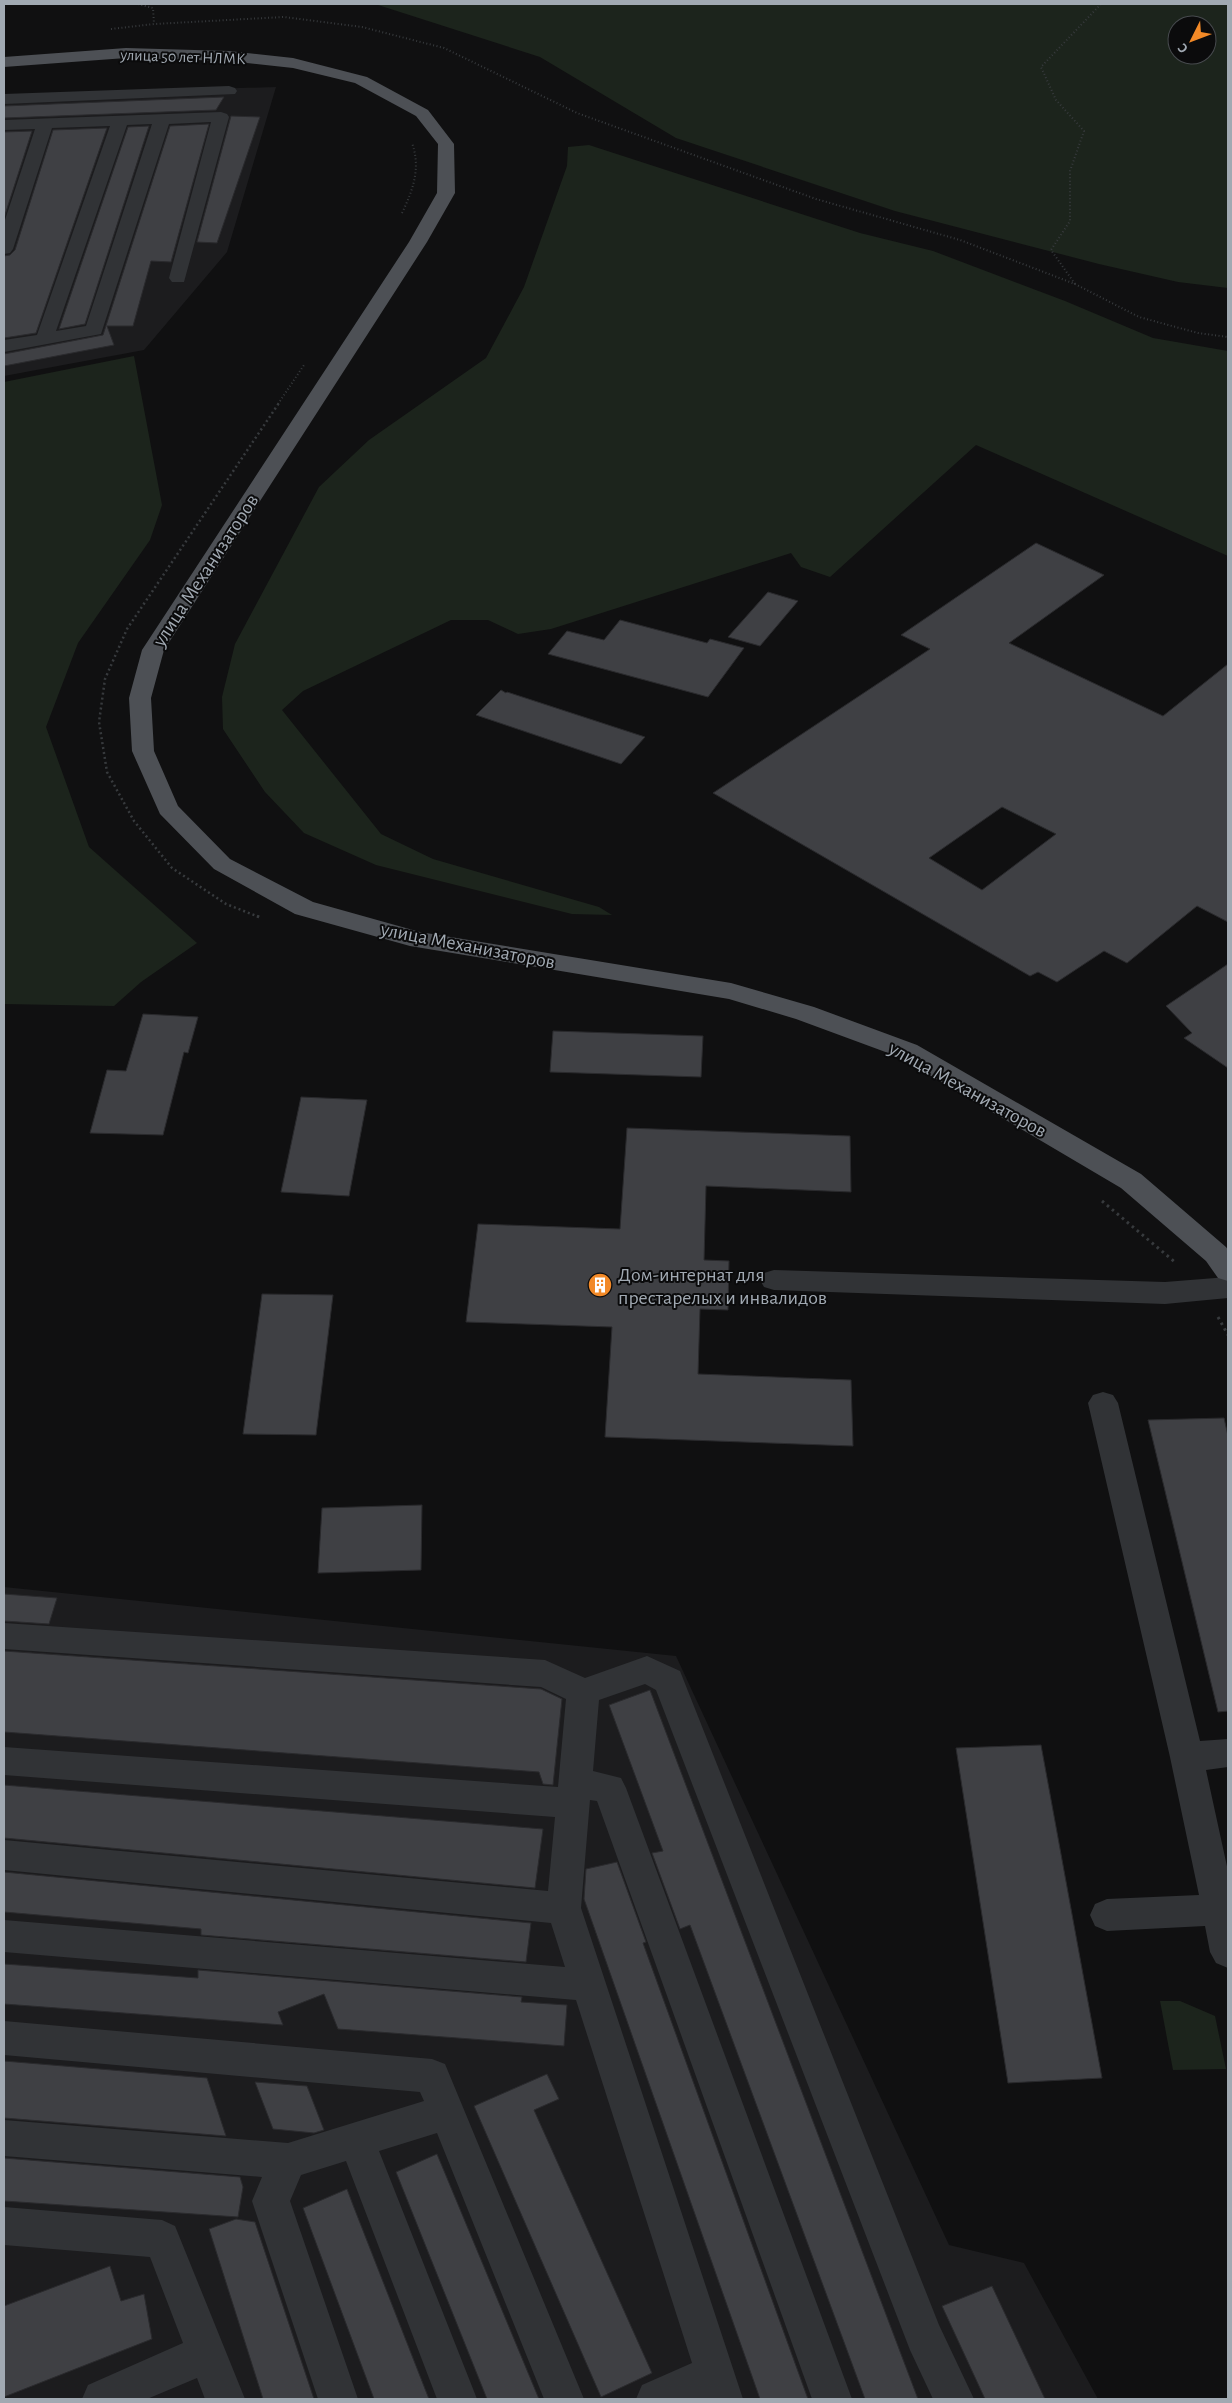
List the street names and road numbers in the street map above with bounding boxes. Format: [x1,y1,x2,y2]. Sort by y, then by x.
street label: улица 50 лет НЛМК [119,47,246,68]
street label: улица Механизаторов [149,491,262,651]
street label: улица Механизаторов [378,919,557,973]
street label: улица Механизаторов [884,1038,1050,1142]

